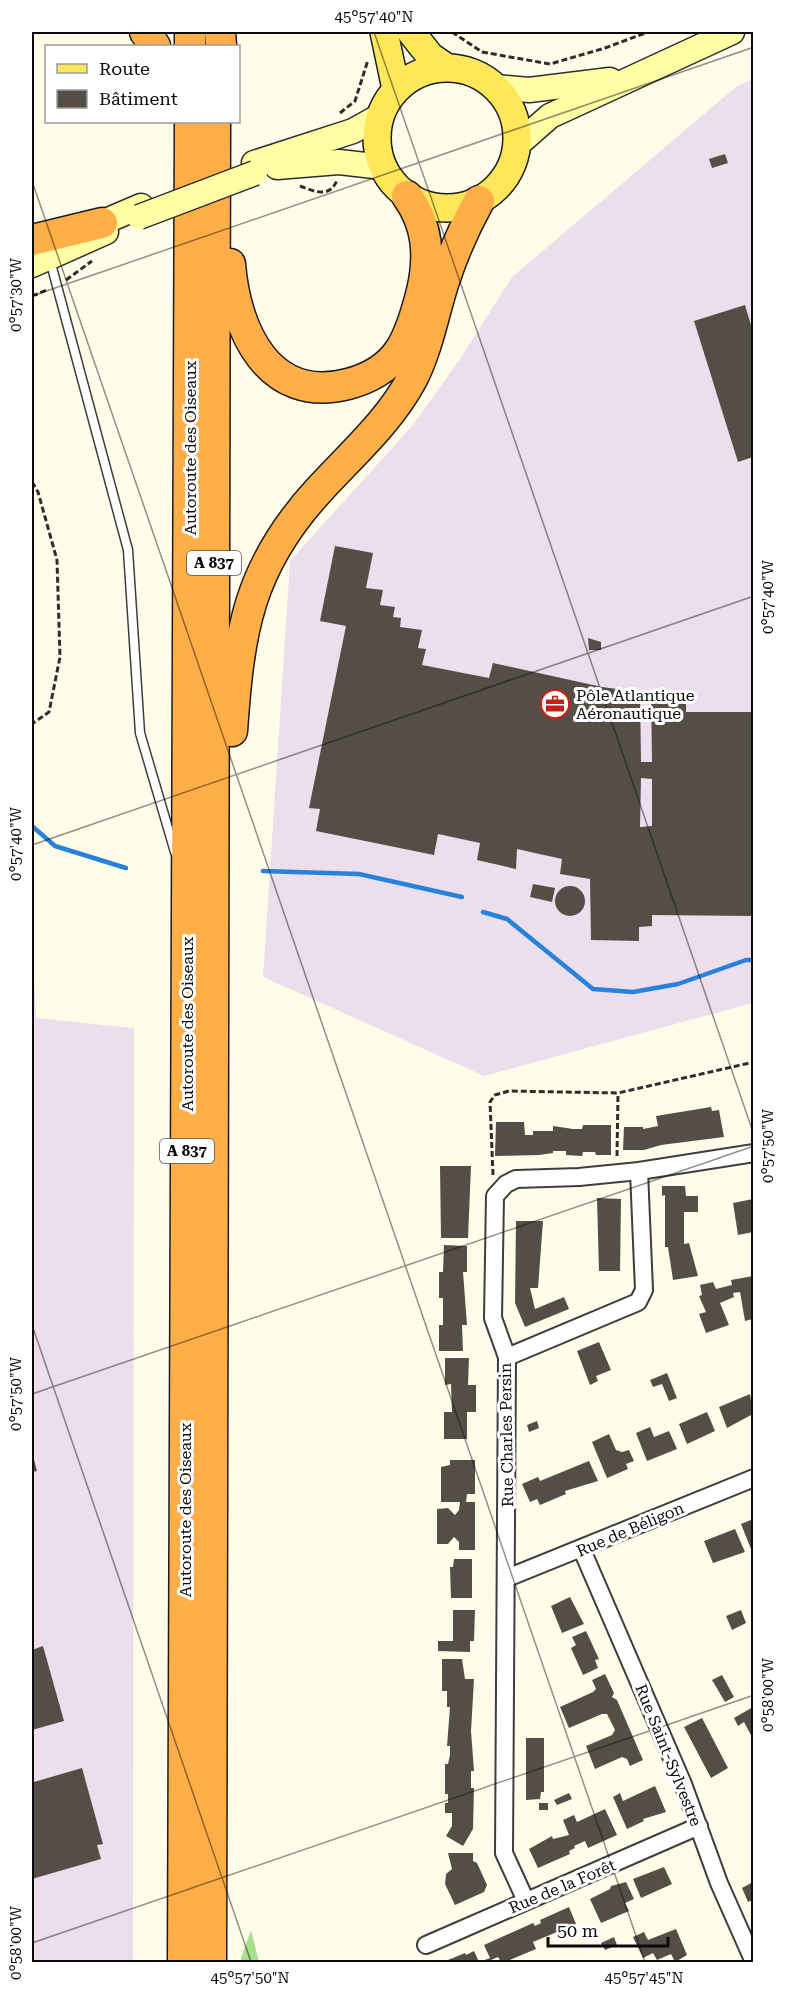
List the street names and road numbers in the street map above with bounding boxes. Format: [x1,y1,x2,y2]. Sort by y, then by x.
street label: Autoroute des Oiseaux [181,360,200,535]
road number: A 837 [187,551,241,575]
street label: Autoroute des Oiseaux [178,936,197,1111]
road number: A 837 [160,1139,214,1163]
street label: Rue Charles Persin [496,1363,517,1507]
street label: Autoroute des Oiseaux [176,1422,195,1597]
street label: Rue de Béligon [574,1498,687,1561]
street label: Rue Saint-Sylvestre [631,1681,706,1829]
street label: Rue de la Forêt [506,1855,619,1918]

